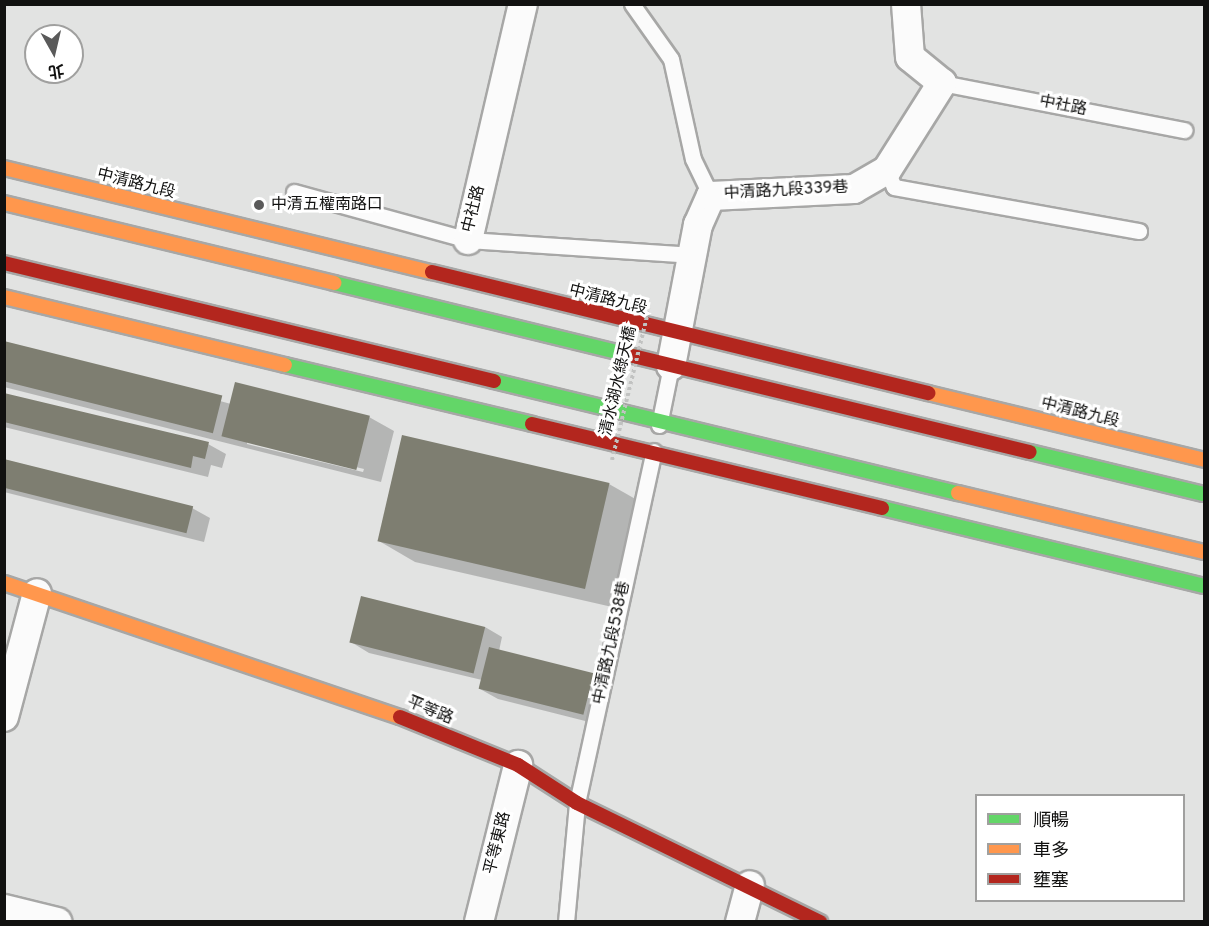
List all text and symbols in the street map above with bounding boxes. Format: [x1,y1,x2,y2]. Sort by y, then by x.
north arrow [24,24,84,84]
text: 北 [47,59,66,81]
street label: 中社路 [1038,92,1088,120]
street label: 中清路九段 [95,165,177,203]
street label: 中清路九段339巷 [723,178,849,204]
street label: 中社路 [459,183,489,235]
place label: 中清五權南路口 [271,195,383,215]
marker: 中清五權南路口 [252,198,266,212]
street label: 中清路九段 [567,281,649,319]
street label: 清水湖水綠天橋 [597,324,641,438]
street label: 中清路九段 [1039,394,1121,432]
street label: 中清路九段538巷 [590,580,634,706]
street label: 平等路 [404,693,456,729]
legend [975,794,1185,902]
street label: 平等東路 [481,810,515,876]
text: 順暢 [1033,810,1069,833]
text: 車多 [1033,840,1069,863]
text: 壅塞 [1033,870,1069,893]

